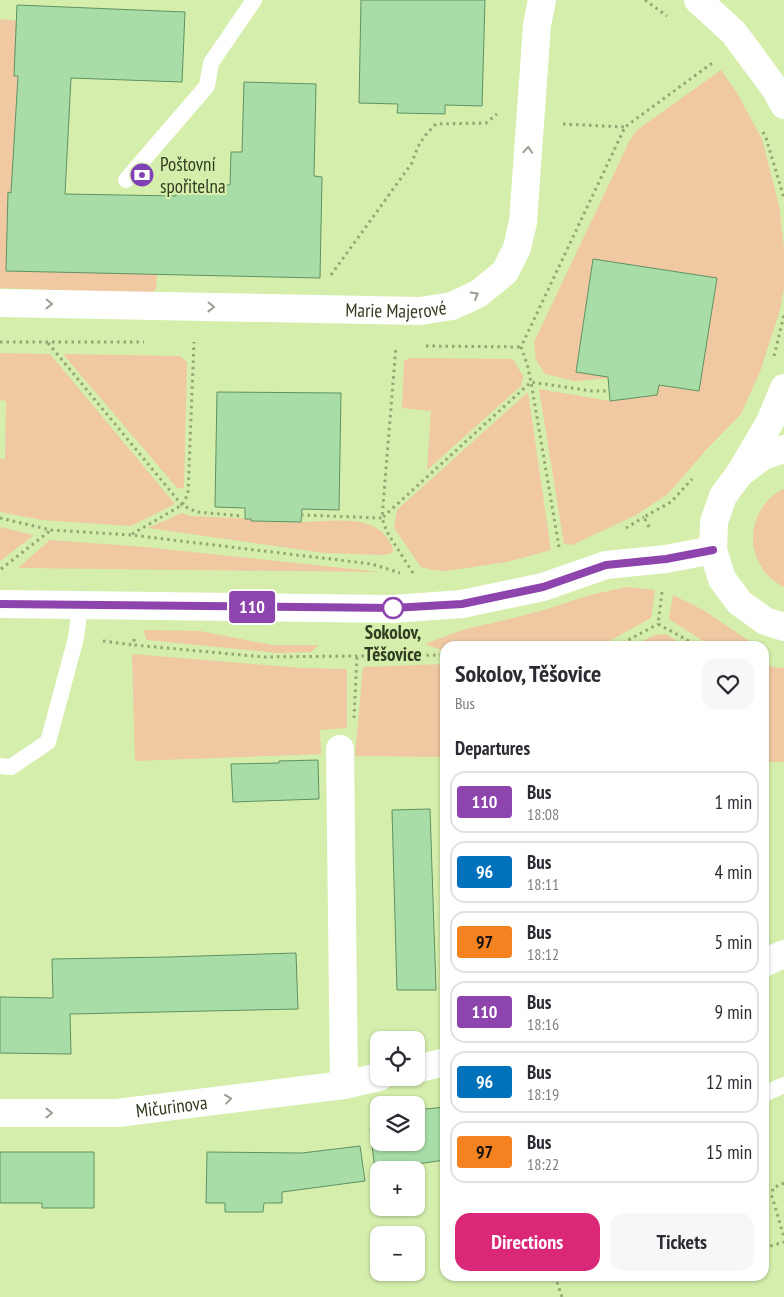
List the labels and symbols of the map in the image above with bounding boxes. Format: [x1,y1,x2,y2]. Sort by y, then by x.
one-way arrow [522,146,533,154]
place label: Poštovní spořitelna [160,152,226,198]
bank icon: Poštovní spořitelna [129,162,155,188]
one-way arrow [470,291,479,301]
street label: Marie Majerové [345,295,448,323]
one-way arrow [45,299,53,309]
one-way arrow [208,302,215,312]
line badge: 110 [223,591,281,623]
marker: Sokolov, Těšovice [382,597,404,619]
place label: Sokolov, Těšovice [364,620,422,666]
street label: Mičurinova [134,1090,209,1123]
one-way arrow [224,1095,232,1105]
one-way arrow [45,1108,53,1118]

